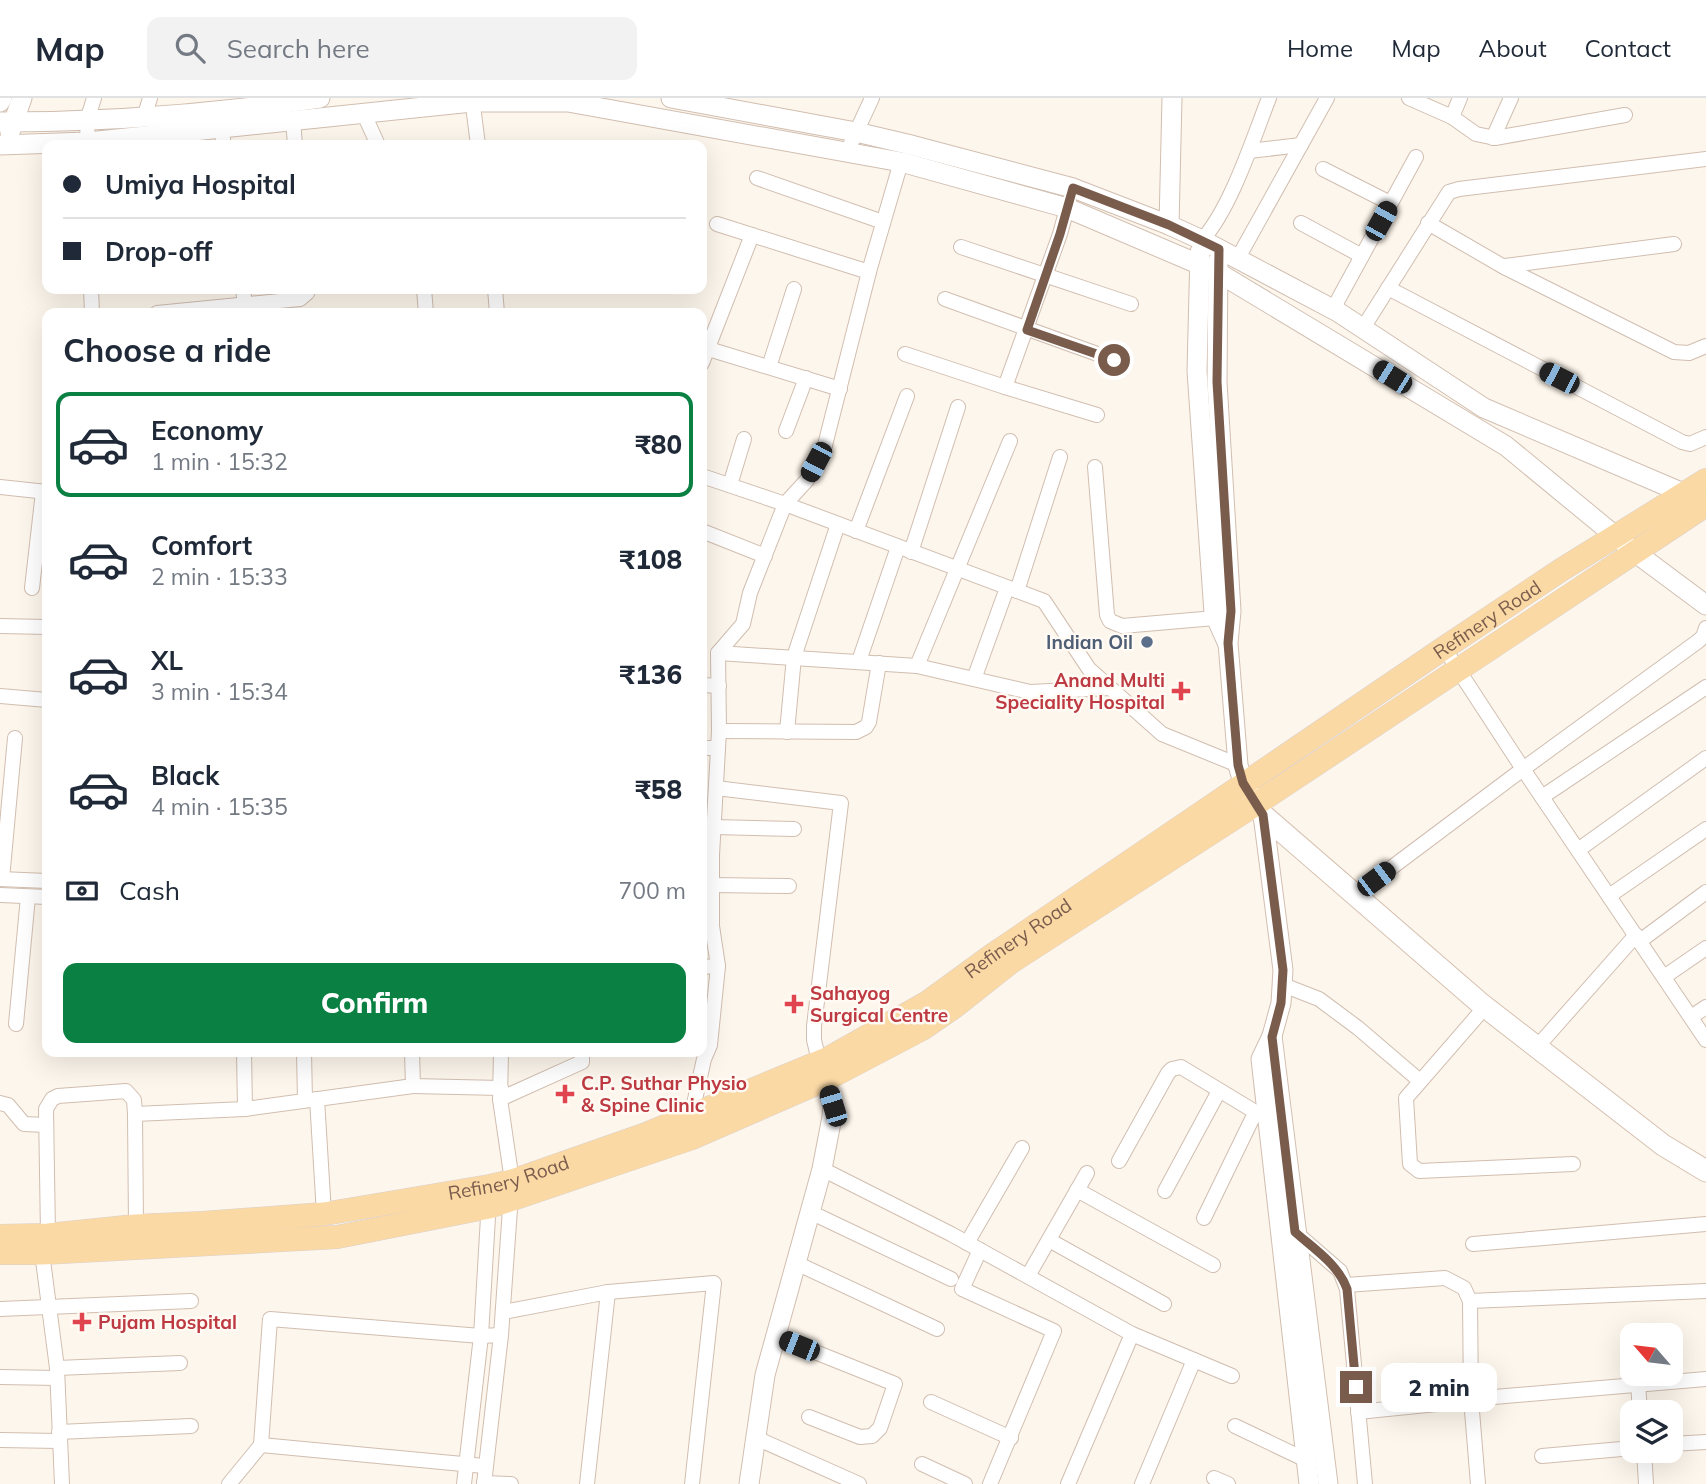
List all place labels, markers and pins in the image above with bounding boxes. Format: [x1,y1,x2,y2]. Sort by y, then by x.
place label: Indian Oil [1046,630,1133,654]
marker: Indian Oil [1139,634,1155,650]
place label: Anand Multi Speciality Hospital [995,668,1165,714]
marker: Anand Multi Speciality Hospital [1171,681,1191,701]
place label: Sahayog Surgical Centre [810,981,948,1027]
marker: Sahayog Surgical Centre [784,994,804,1014]
place label: C.P. Suthar Physio & Spine Clinic [581,1071,747,1117]
marker: C.P. Suthar Physio & Spine Clinic [555,1084,575,1104]
place label: Pujam Hospital [98,1310,237,1334]
marker: Pujam Hospital [72,1312,92,1332]

